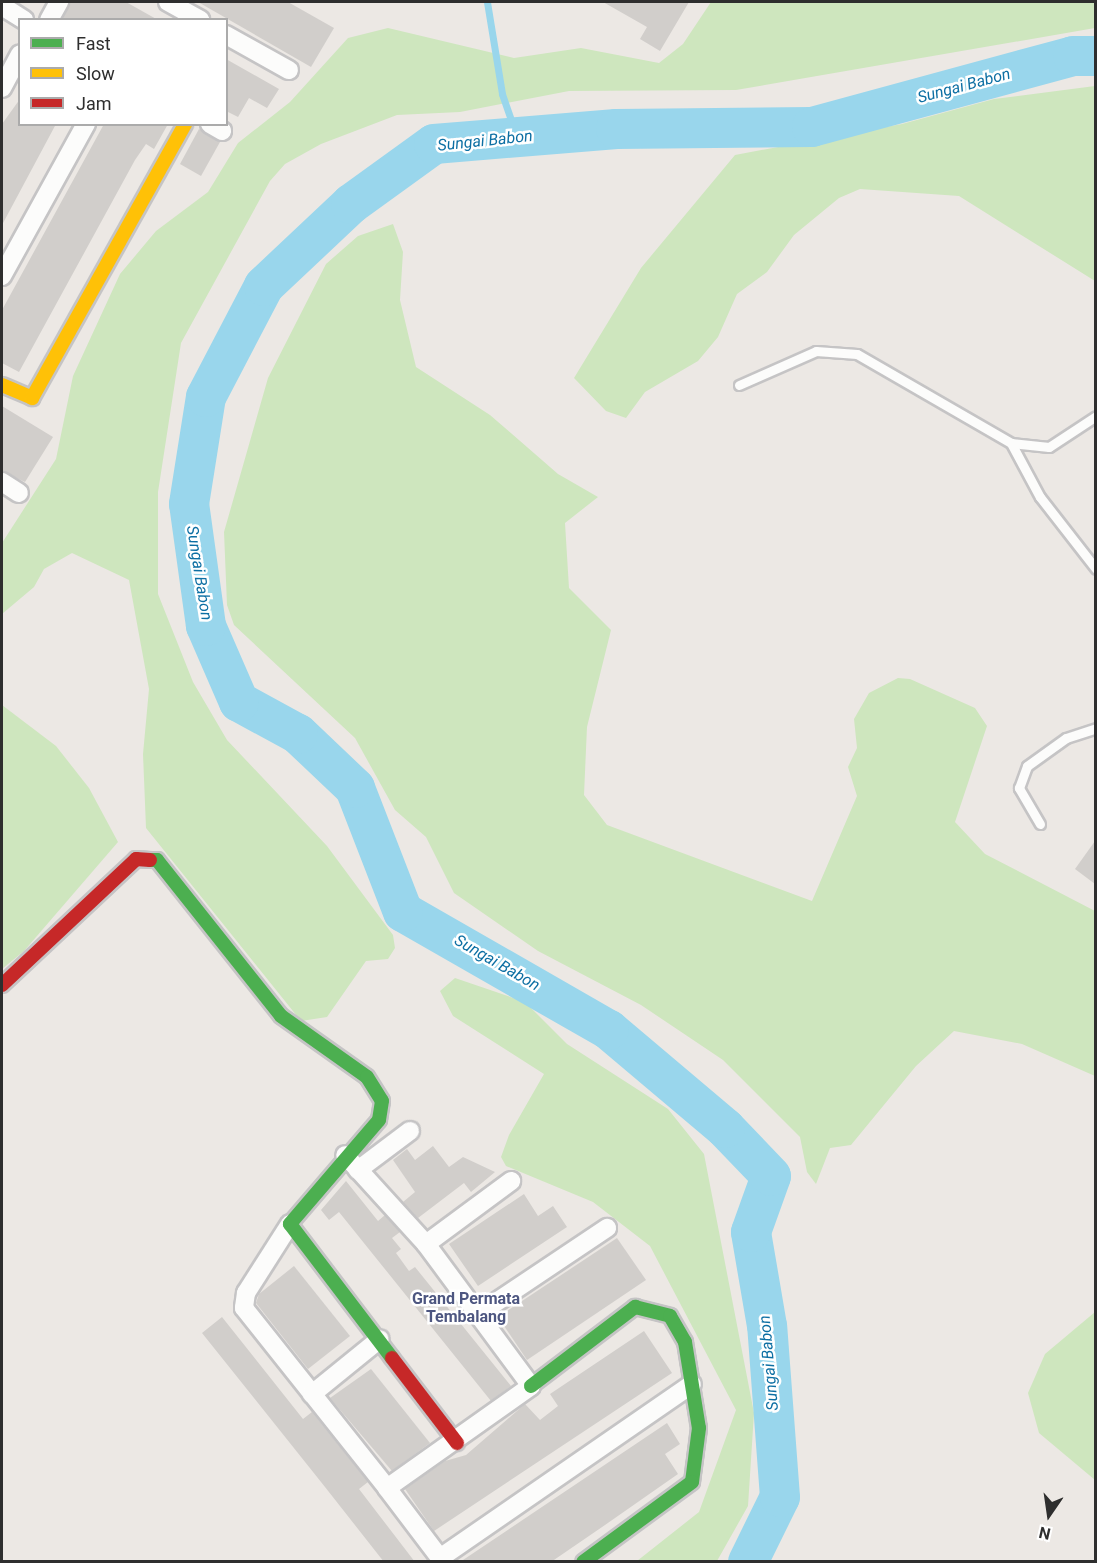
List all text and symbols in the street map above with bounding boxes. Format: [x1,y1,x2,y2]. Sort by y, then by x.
legend [18,18,228,126]
text: Fast [76,33,111,54]
text: Slow [76,63,115,84]
water label: Sungai Babon [915,64,1013,108]
text: Jam [76,93,112,114]
water label: Sungai Babon [437,126,533,156]
water label: Sungai Babon [182,524,216,622]
water label: Sungai Babon [451,931,543,995]
district label: Grand Permata Tembalang [412,1289,520,1327]
water label: Sungai Babon [755,1315,783,1411]
north arrow [1019,1485,1079,1545]
text: N [1037,1523,1052,1544]

